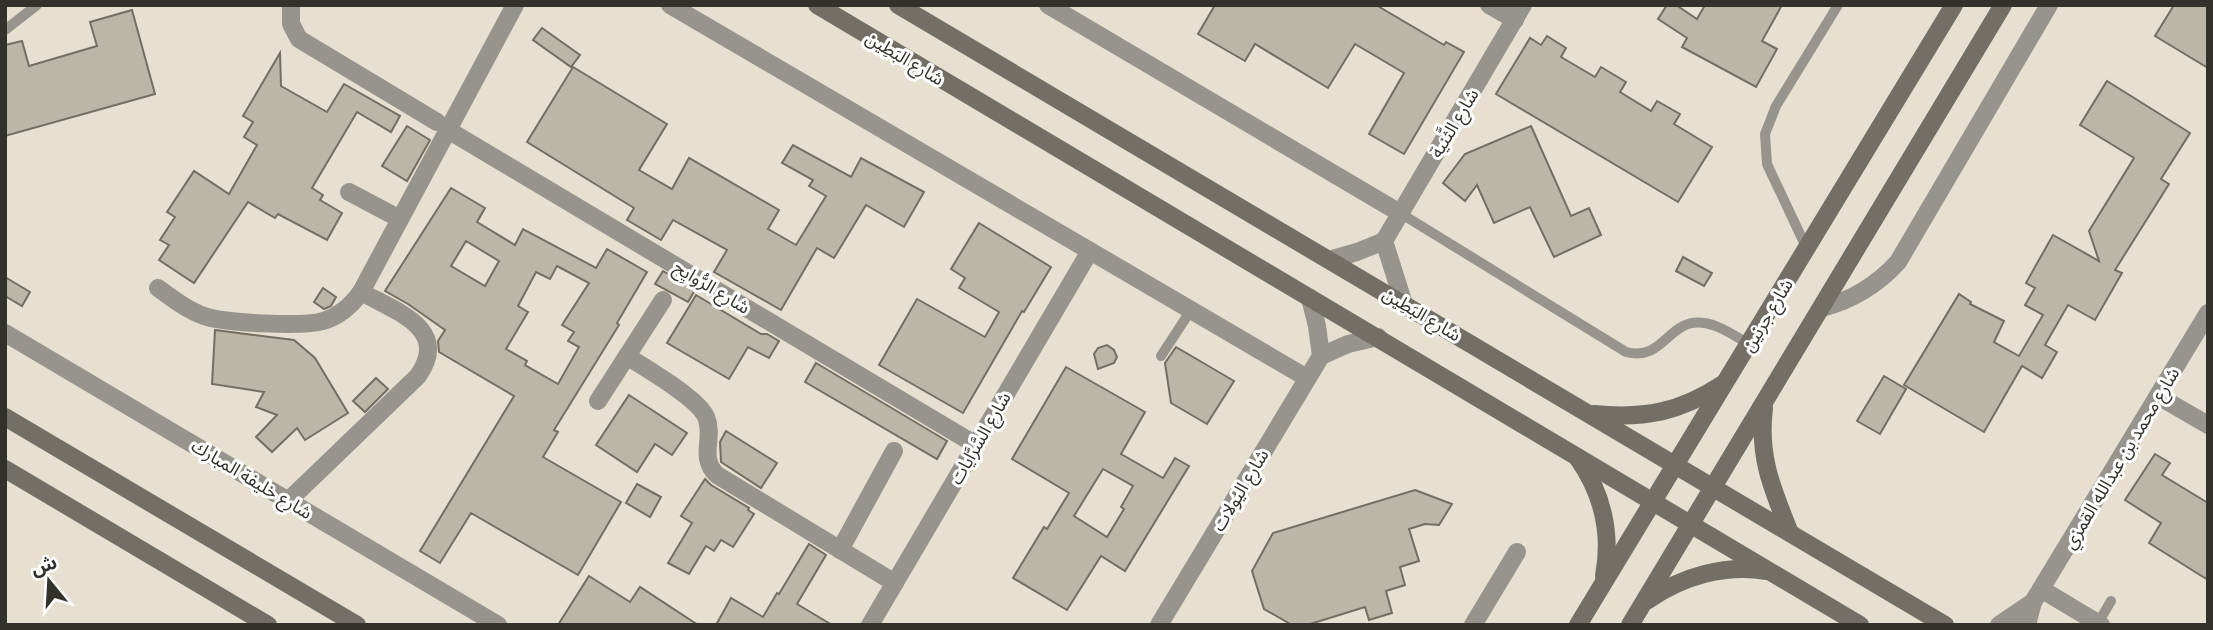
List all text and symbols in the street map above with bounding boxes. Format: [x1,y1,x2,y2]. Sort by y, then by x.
street label: شارع البَطِين [860,26,948,93]
street label: شارع الثَّنية [1423,83,1486,163]
street label: شارع الرُّوايِح [668,255,754,321]
street label: شارع جرنين [1736,274,1800,357]
street label: شارع البَطِين [1377,282,1465,349]
street label: شارع محمد بن عبدالله القمزي [2058,363,2187,555]
street label: شارع السَّرَّايات [944,388,1018,490]
street label: شارع خليفة المبارك [186,434,317,527]
street label: شارع اليُولات [1206,445,1276,537]
north arrow [14,546,84,616]
text: ش [28,549,60,580]

